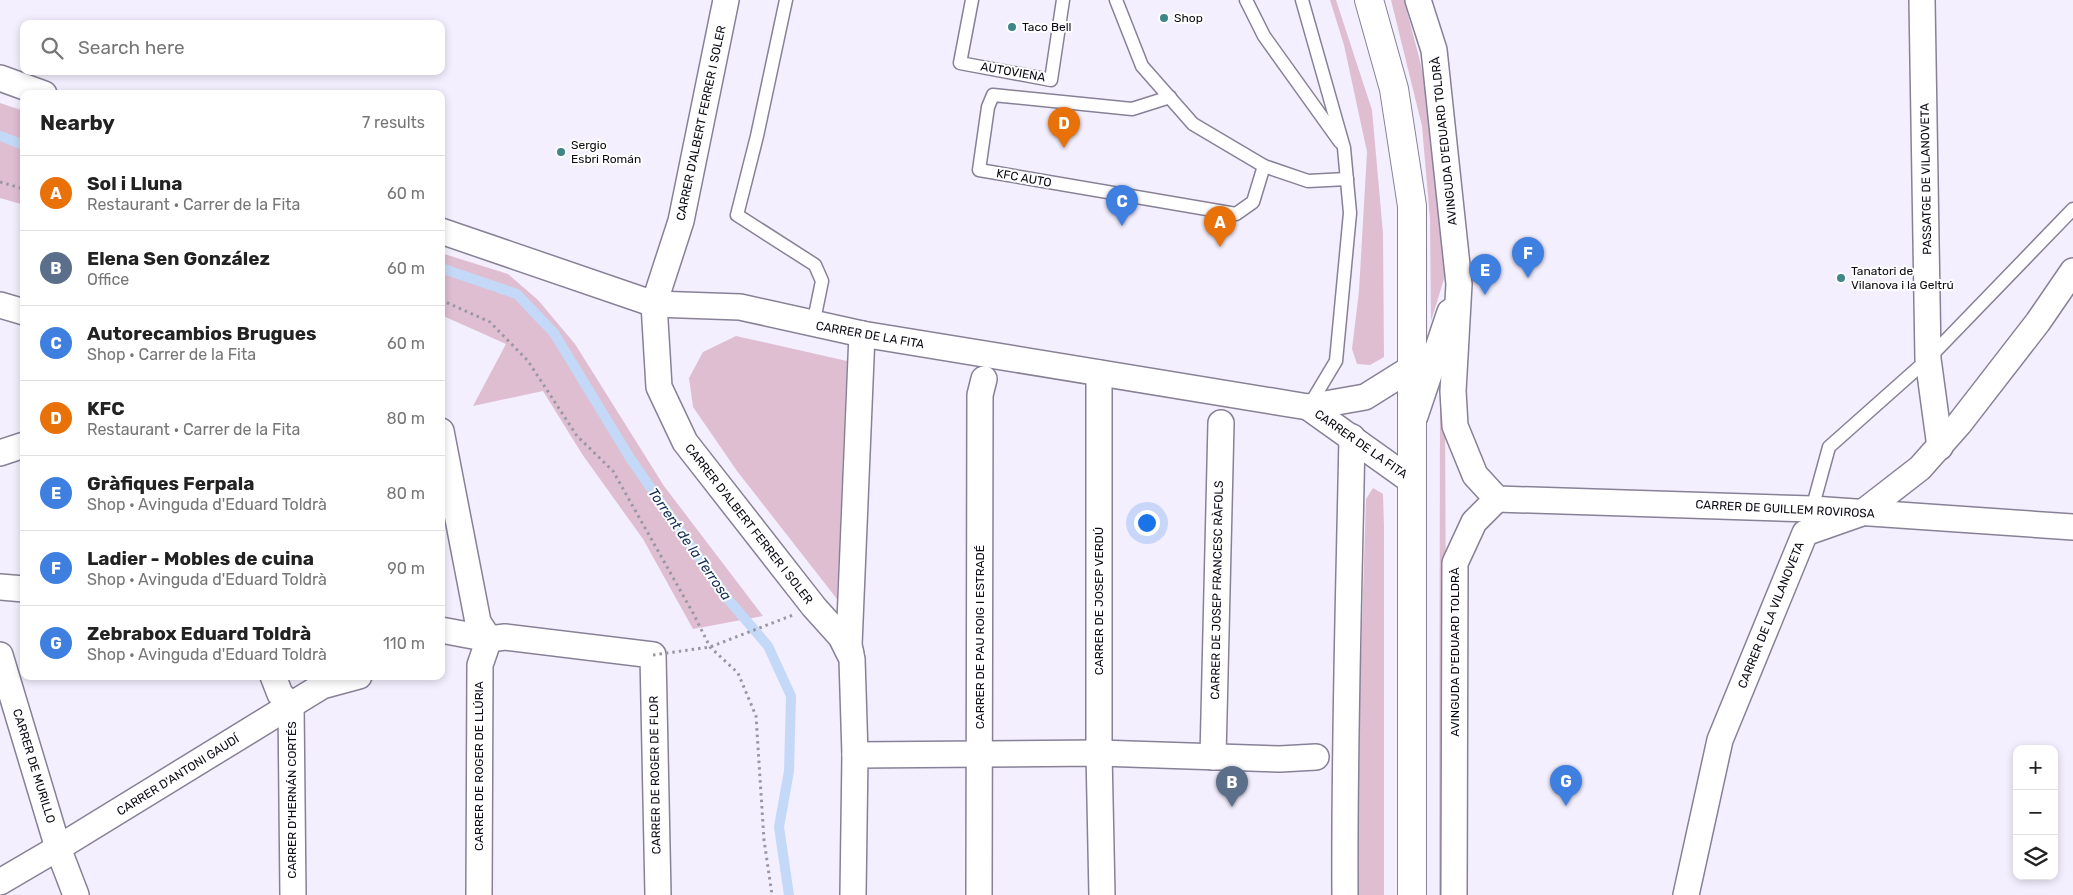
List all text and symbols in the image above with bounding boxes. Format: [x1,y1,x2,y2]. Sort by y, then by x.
place label: Shop [1174,11,1203,25]
marker: Shop [1158,12,1170,24]
search box [20,20,445,75]
place label: Taco Bell [1022,20,1072,34]
marker: Taco Bell [1006,21,1018,33]
street label: CARRER D'ALBERT FERRER I SOLER [673,24,729,222]
icon: search [38,34,66,62]
text: Search here [78,36,185,59]
street label: AVINGUDA D'EDUARD TOLDRÀ [1428,56,1460,226]
street label: AUTOVIENA [979,59,1047,85]
street label: PASSATGE DE VILANOVETA [1918,103,1934,255]
pin: D [1048,107,1080,148]
text: Nearby [40,110,115,135]
text: 7 results [362,113,425,132]
place label: Sergio Esbri Román [571,138,641,166]
marker: Sergio Esbri Román [555,146,567,158]
street label: KFC AUTO [995,166,1053,190]
text: Sol i Lluna [87,172,183,195]
text: A [50,184,62,203]
text: 60 m [387,184,425,203]
pin: C [1106,185,1138,226]
text: Restaurant · Carrer de la Fita [87,195,300,214]
pin: A [1204,206,1236,247]
pin: F [1512,237,1544,278]
text: Elena Sen González [87,247,270,270]
pin: E [1469,254,1501,295]
text: B [50,259,62,278]
text: 60 m [387,259,425,278]
place label: Tanatori de Vilanova i la Geltrú [1851,264,1954,292]
text: Office [87,270,129,289]
marker: Tanatori de Vilanova i la Geltrú [1835,272,1847,284]
street label: CARRER DE LA FITA [815,319,925,351]
text: Autorecambios Brugues [87,322,317,345]
text: C [50,334,62,353]
text: 60 m [387,334,425,353]
text: Shop · Carrer de la Fita [87,345,256,364]
text: KFC [87,397,125,420]
street label: CARRER DE LA FITA [1312,407,1410,481]
text: D [50,409,62,428]
text: 80 m [387,409,425,428]
text: Restaurant · Carrer de la Fita [87,420,300,439]
street label: CARRER D'ALBERT FERRER I SOLER [682,441,816,607]
text: Gràfiques Ferpala [87,472,254,495]
street label: CARRER DE JOSEP FRANCESC RÀFOLS [1208,480,1226,700]
text: E [51,484,61,503]
text: 80 m [387,484,425,503]
water label: Torrent de la Terrosa [644,485,735,604]
text: Shop · Avinguda d'Eduard Toldrà [87,495,327,514]
street label: CARRER DE GUILLEM ROVIROSA [1695,497,1875,521]
your location [1134,510,1160,536]
street label: CARRER DE JOSEP VERDÚ [1092,527,1106,675]
street label: CARRER DE LA VILANOVETA [1735,540,1807,690]
street label: CARRER DE PAU ROIG I ESTRADÉ [973,545,987,729]
text: Ladier - Mobles de cuina [87,547,314,570]
text: F [51,559,61,578]
text: 90 m [387,559,425,578]
street label: AVINGUDA D'EDUARD TOLDRÀ [1448,567,1462,737]
text: Shop · Avinguda d'Eduard Toldrà [87,570,327,589]
text: Zebrabox Eduard Toldrà [87,622,311,645]
text: G [50,634,62,653]
text: 110 m [383,634,425,653]
text: Shop · Avinguda d'Eduard Toldrà [87,645,327,664]
street label: CARRER DE ROGER DE LLÚRIA [472,681,486,851]
street label: CARRER DE ROGER DE FLOR [647,695,663,854]
street label: CARRER DE MURILLO [10,707,58,825]
street label: CARRER D'HERNÁN CORTÉS [285,721,299,879]
street label: CARRER D'ANTONI GAUDÍ [114,731,242,818]
map controls [2013,745,2058,880]
button: + [2013,745,2058,790]
pin: G [1550,765,1582,806]
pin: B [1216,766,1248,807]
button: − [2013,790,2058,835]
button: layers [2013,835,2058,880]

